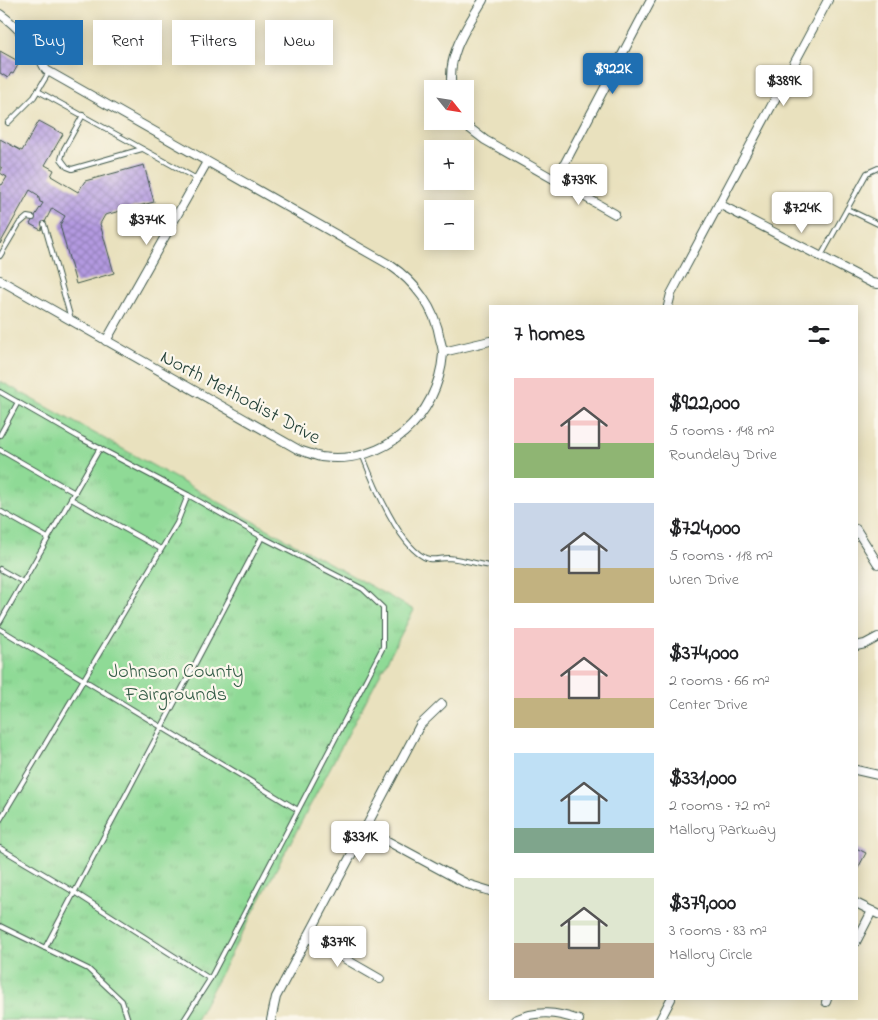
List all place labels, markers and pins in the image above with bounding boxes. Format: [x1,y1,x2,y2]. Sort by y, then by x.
pin: $922K [578,52,648,95]
pin: $389K [749,64,819,107]
pin: $739K [544,164,614,206]
pin: $724K [767,192,837,234]
pin: $374K [112,204,182,246]
pin: $331K [325,820,395,863]
pin: $379K [303,926,373,968]

